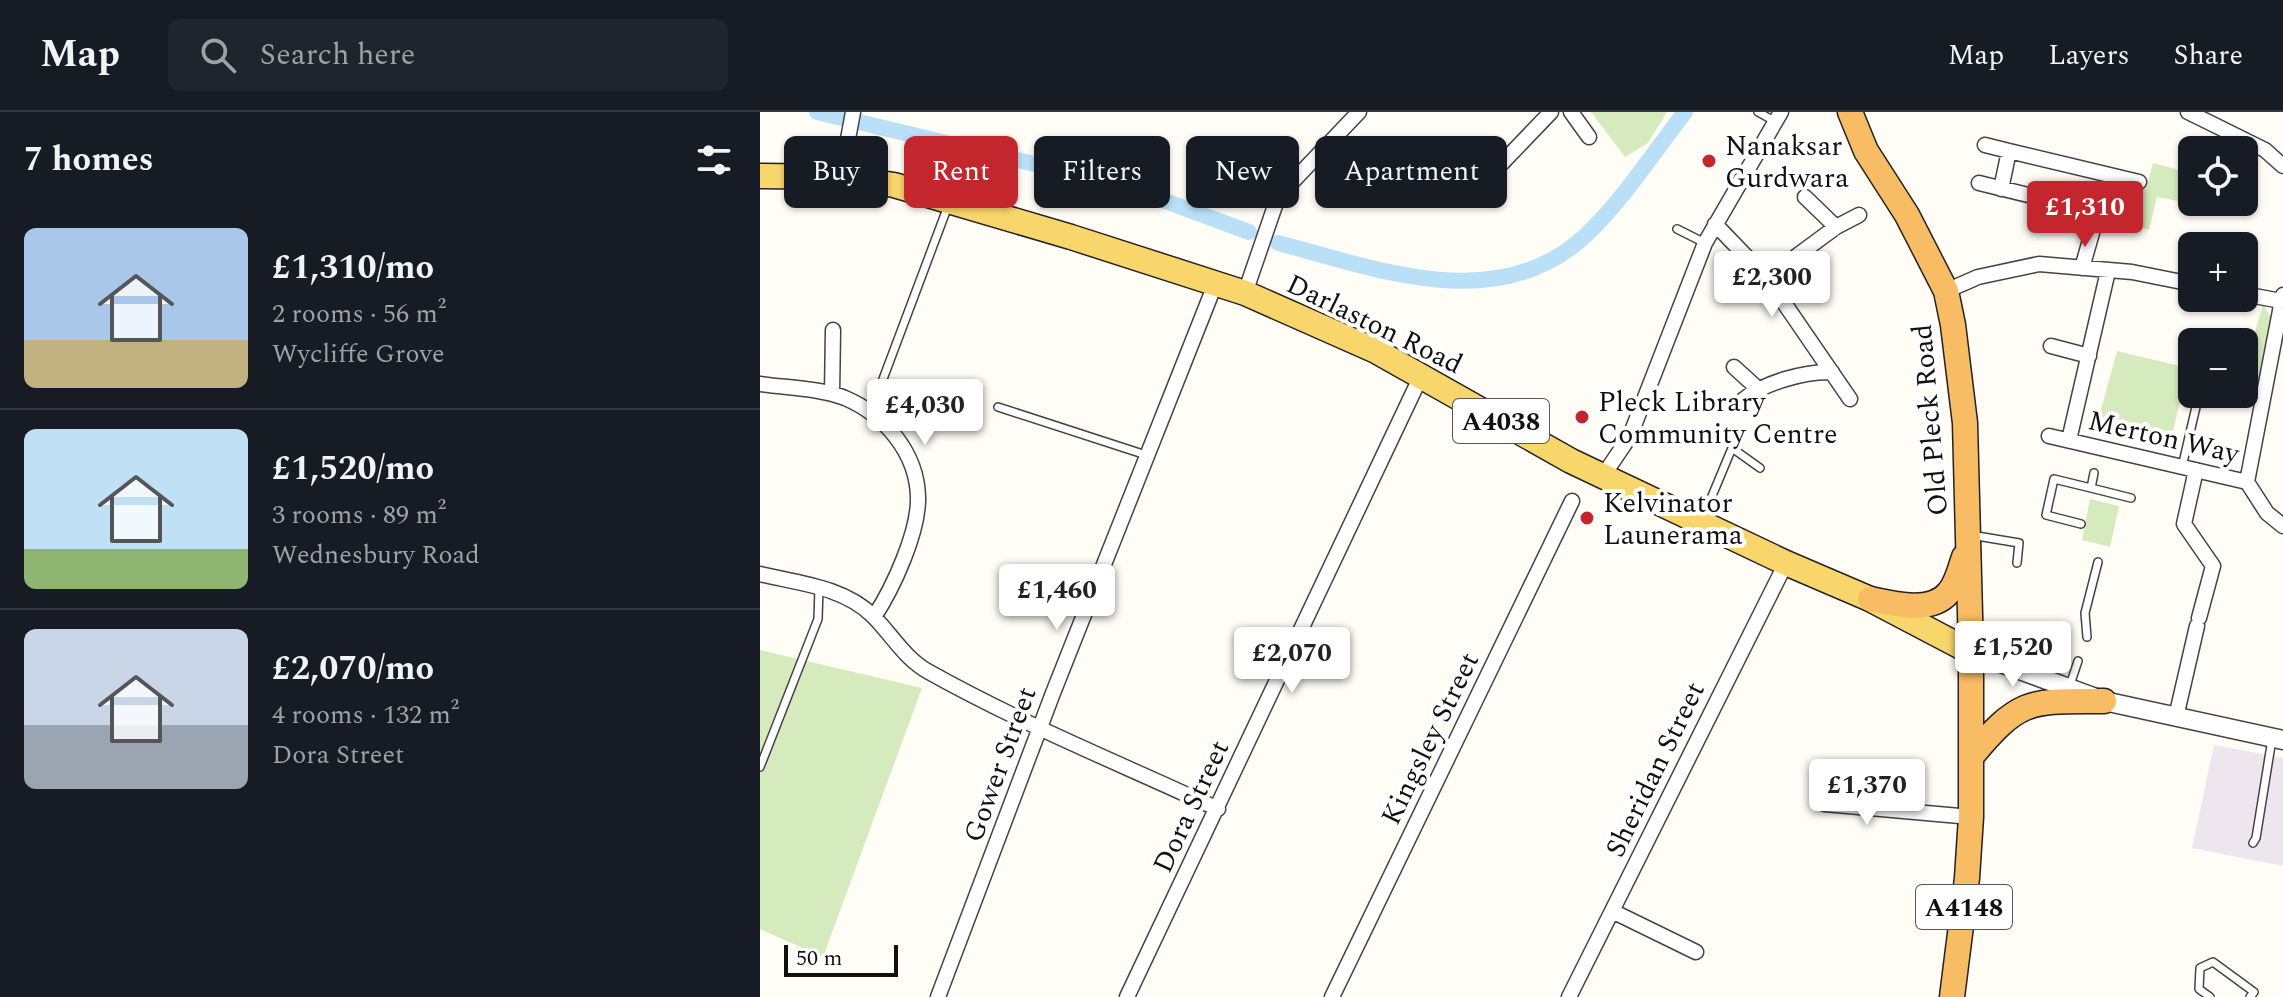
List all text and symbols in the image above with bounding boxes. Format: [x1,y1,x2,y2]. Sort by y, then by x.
search box [168,19,728,91]
text: Map [40,26,120,84]
text: Search here [260,32,415,78]
icon: search [196,33,240,77]
text: Map [1948,34,2004,77]
text: Layers [2048,34,2130,77]
text: Share [2174,34,2243,77]
place label: Nanaksar Gurdwara [1725,125,1849,200]
text: 7 homes [24,134,154,186]
chip: Buy [784,136,888,208]
chip: Rent [904,136,1018,208]
chip: Filters [1034,136,1170,208]
chip: New [1186,136,1299,208]
chip: Apartment [1315,136,1507,208]
map controls [2178,136,2258,408]
button: locate [2178,136,2258,216]
icon: filters [692,138,736,182]
marker: Nanaksar Gurdwara [1700,152,1718,170]
pin: £1,310 [2020,181,2150,249]
text: £1,310 [2045,187,2125,227]
button: + [2178,232,2258,312]
text: £1,310/mo [272,242,434,294]
pin: £2,300 [1707,251,1837,319]
text: £2,300 [1732,257,1812,297]
icon: home [88,260,184,356]
street label: Darlaston Road [1279,263,1470,386]
text: 2 rooms · 56 m² [272,294,446,334]
street label: Old Pleck Road [1901,322,1960,518]
button: − [2178,328,2258,408]
text: Wycliffe Grove [272,334,444,374]
pin: £4,030 [860,379,990,447]
place label: Pleck Library Community Centre [1598,381,1838,456]
text: £4,030 [885,385,965,425]
road number: A4038 [1453,399,1549,443]
street label: Merton Way [2084,399,2245,476]
marker: Pleck Library Community Centre [1573,408,1591,426]
text: £1,520/mo [272,443,434,495]
icon: home [88,461,184,557]
place label: Kelvinator Launerama [1603,482,1743,557]
text: 3 rooms · 89 m² [272,495,446,535]
marker: Kelvinator Launerama [1578,509,1596,527]
text: Wednesbury Road [272,535,480,575]
pin: £1,460 [992,564,1122,632]
text: £1,460 [1017,570,1097,610]
pin: £1,520 [1948,621,2078,689]
pin: £2,070 [1227,627,1357,695]
text: £1,520 [1973,627,2053,667]
text: £2,070 [1252,633,1332,673]
text: £2,070/mo [272,643,434,695]
street label: Kingsley Street [1370,645,1491,832]
icon: home [88,661,184,757]
street label: Sheridan Street [1594,674,1717,865]
street label: Gower Street [952,681,1048,848]
text: 4 rooms · 132 m² [272,695,459,735]
street label: Dora Street [1142,733,1241,880]
text: Dora Street [272,735,404,775]
pin: £1,370 [1802,759,1932,827]
text: £1,370 [1827,765,1907,805]
road number: A4148 [1916,885,2012,929]
scale bar [784,941,898,977]
text: 50 m [796,942,842,975]

